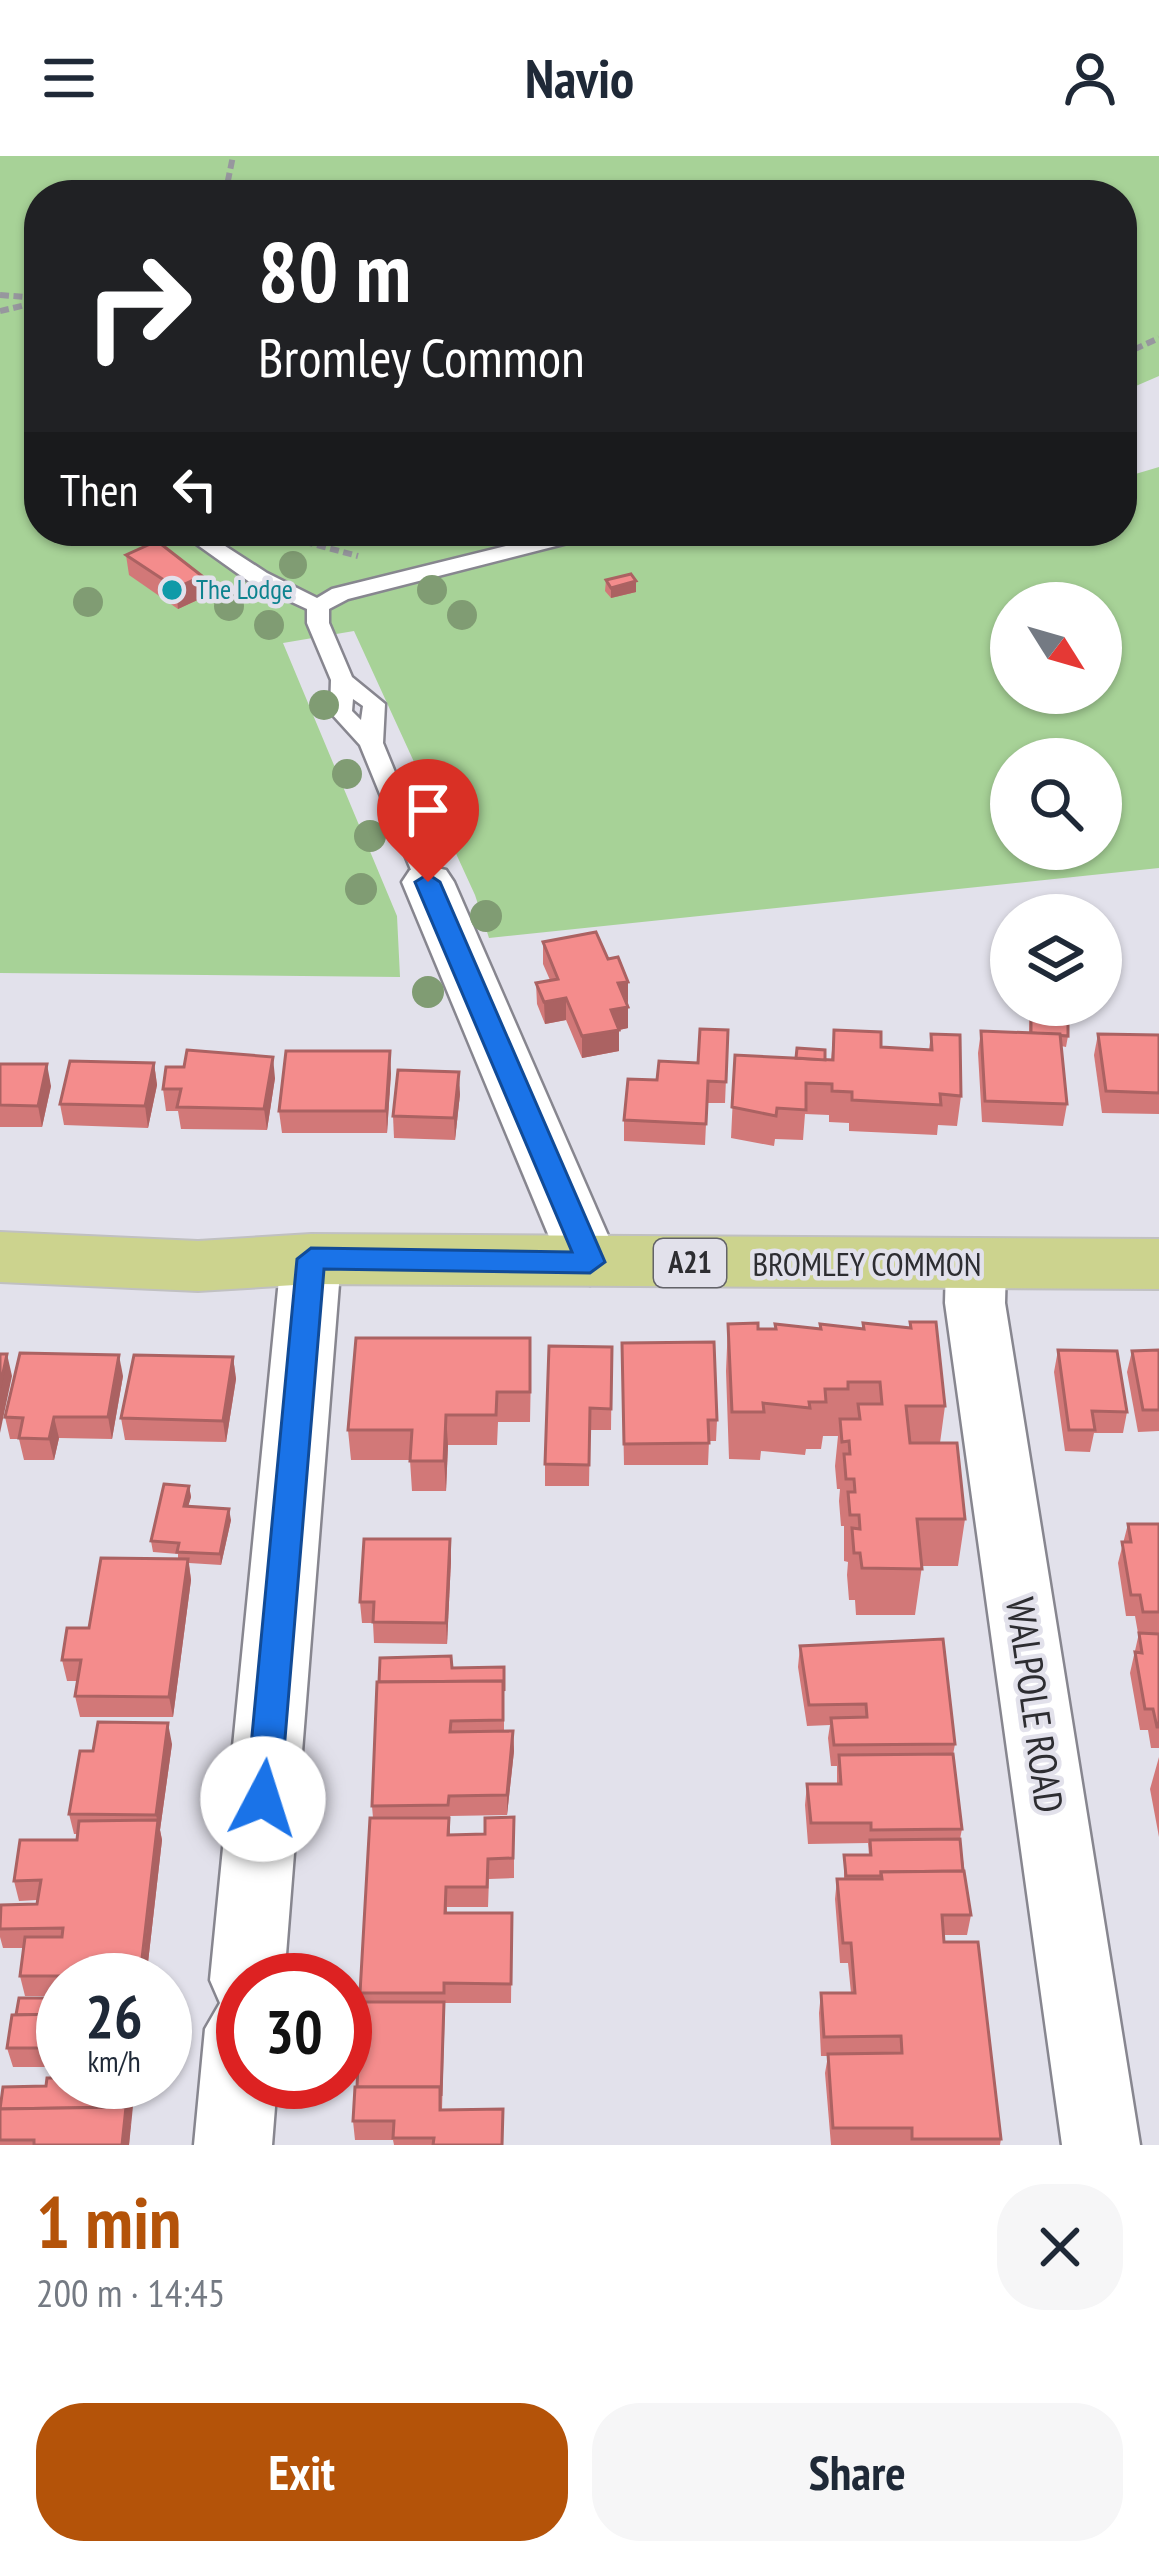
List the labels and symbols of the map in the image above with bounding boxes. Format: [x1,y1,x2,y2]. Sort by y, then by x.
place label: The Lodge [196,572,293,606]
marker: The Lodge [159,577,185,603]
north arrow [990,582,1122,714]
pin [377,759,479,882]
road number: A21 [654,1239,726,1287]
street label: BROMLEY COMMON [752,1242,982,1285]
street label: WALPOLE ROAD [995,1594,1076,1816]
position arrow [200,1736,326,1862]
speed limit sign: 30 [216,1953,372,2109]

